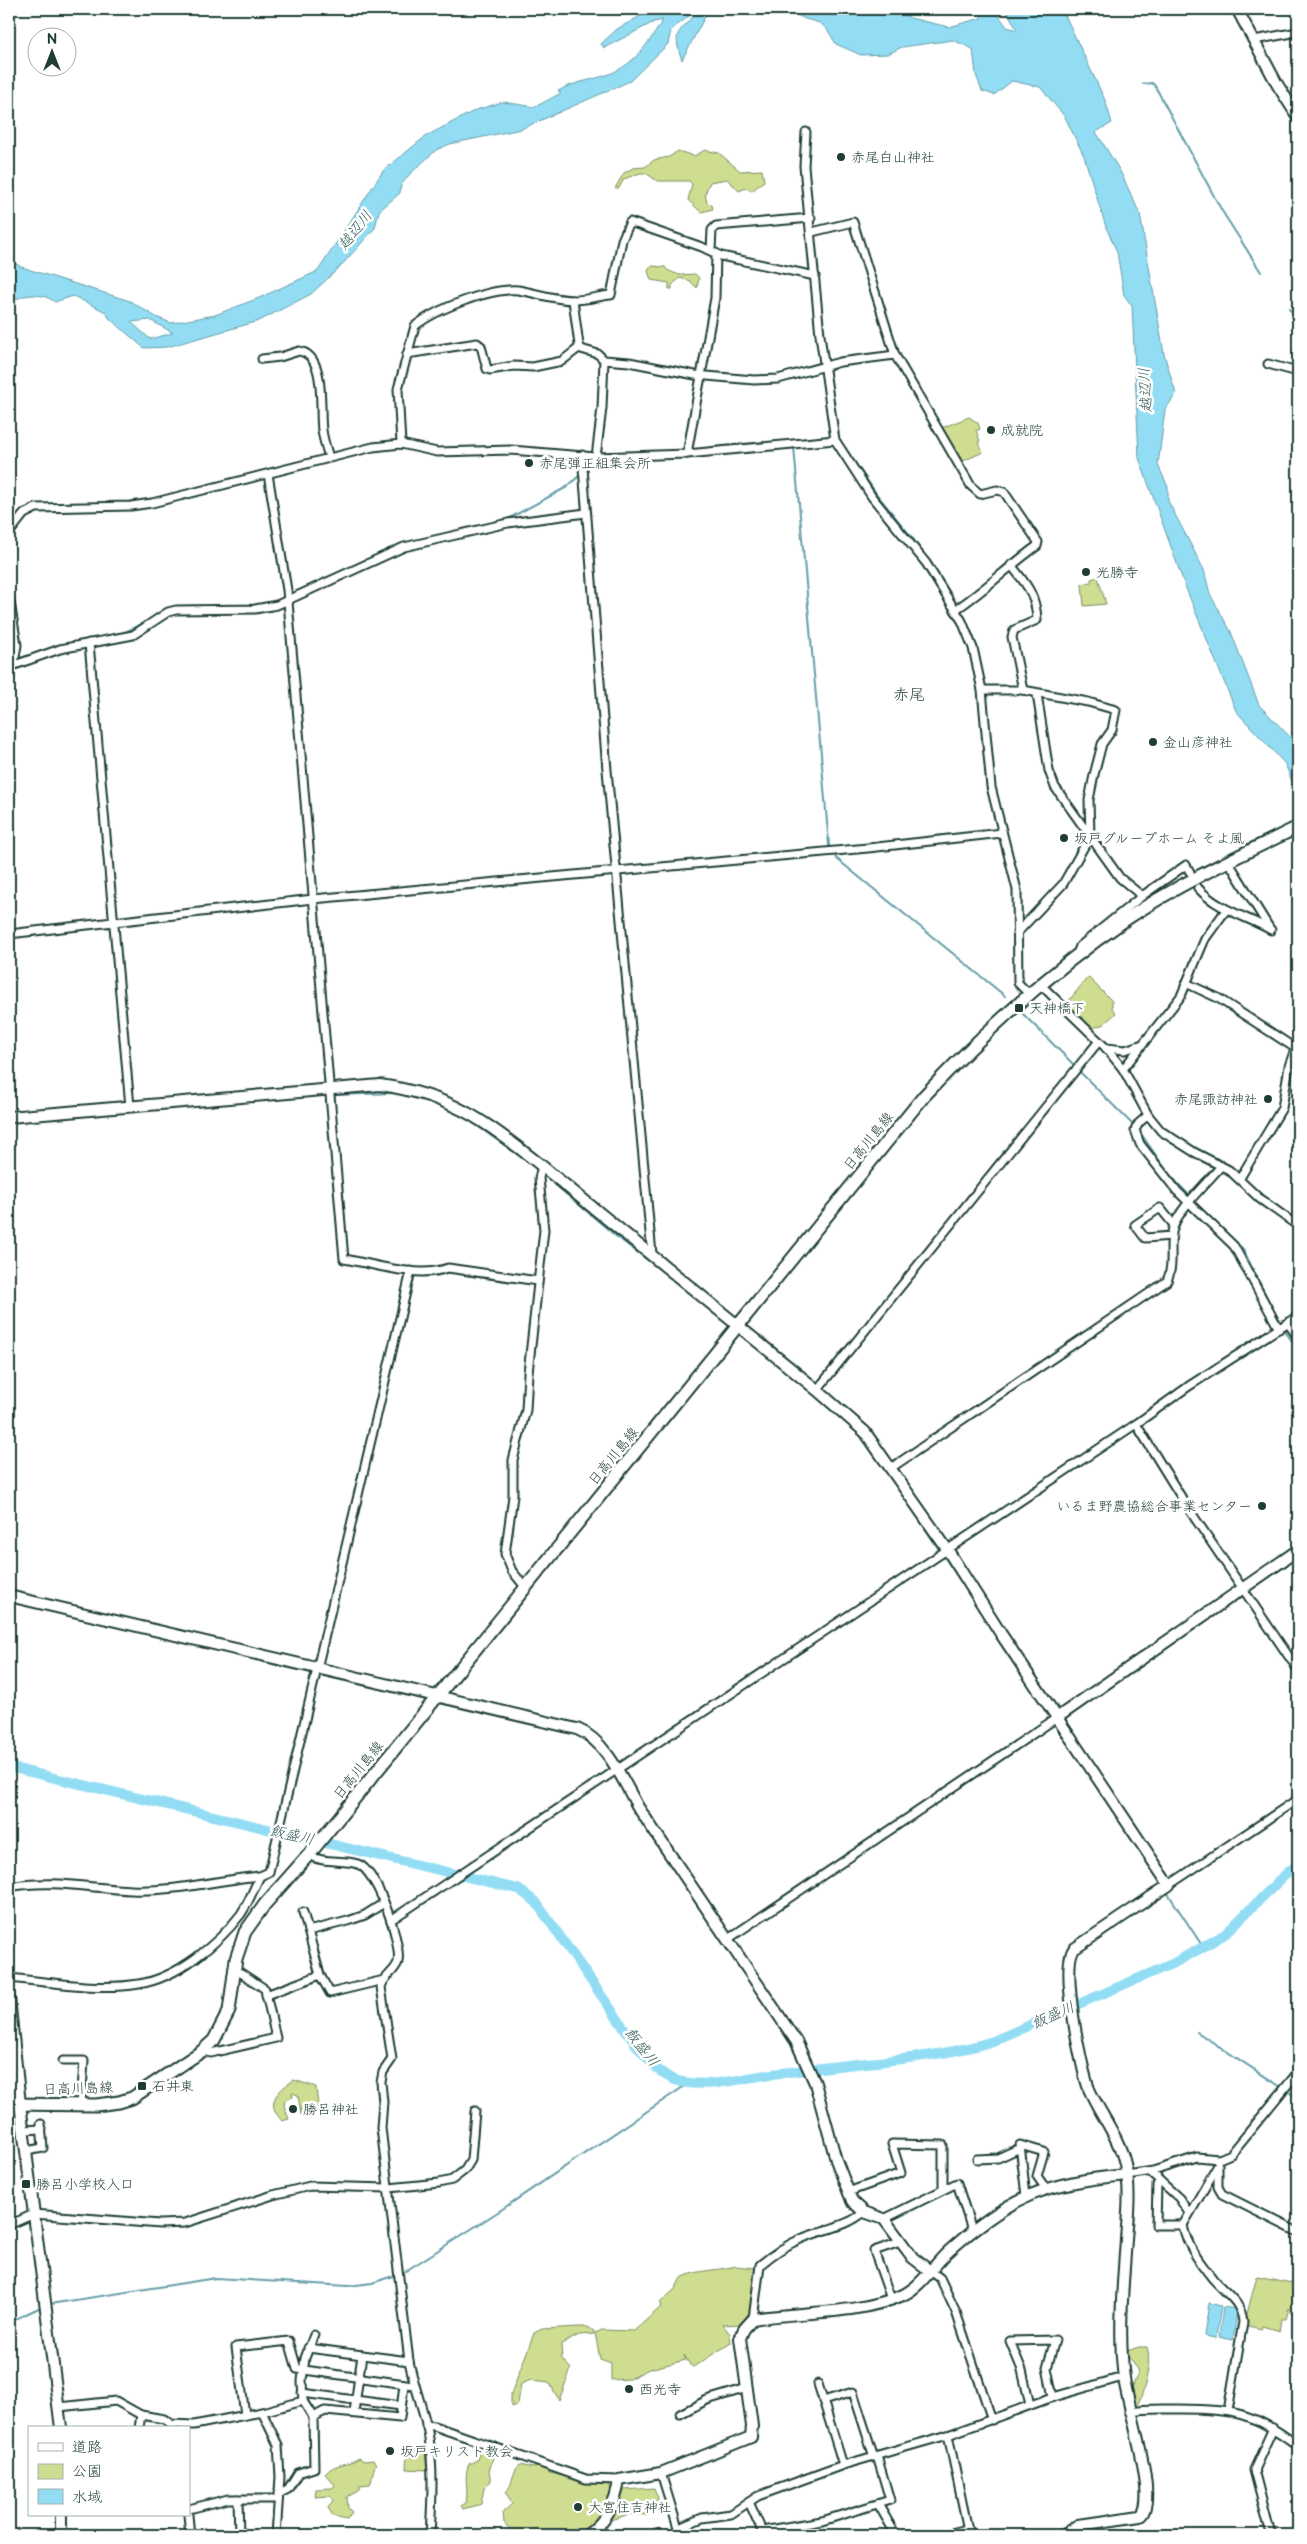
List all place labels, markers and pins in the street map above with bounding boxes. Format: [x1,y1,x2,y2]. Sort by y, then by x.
place label: 赤尾白山神社 [851,149,935,166]
marker: 赤尾白山神社 [835,151,847,163]
place label: 成就院 [1001,422,1043,439]
marker: 成就院 [985,424,997,436]
place label: 赤尾弾正組集会所 [539,455,651,472]
marker: 赤尾弾正組集会所 [523,457,535,469]
place label: 光勝寺 [1096,564,1138,581]
marker: 光勝寺 [1080,566,1092,578]
place label: 金山彦神社 [1163,734,1233,751]
marker: 金山彦神社 [1147,736,1159,748]
place label: 坂戸グループホーム そよ風 [1074,830,1244,847]
marker: 坂戸グループホーム そよ風 [1058,832,1070,844]
place label: 天神橋下 [1029,1000,1085,1017]
marker: 天神橋下 [1013,1002,1025,1014]
place label: 赤尾諏訪神社 [1174,1091,1258,1108]
marker: 赤尾諏訪神社 [1262,1093,1274,1105]
place label: いるま野農協総合事業センター [1057,1498,1252,1515]
marker: いるま野農協総合事業センター [1256,1500,1268,1512]
place label: 石井東 [152,2078,194,2095]
marker: 石井東 [136,2080,148,2092]
place label: 勝呂神社 [303,2101,359,2118]
marker: 勝呂神社 [287,2103,299,2115]
place label: 勝呂小学校入口 [36,2176,134,2193]
marker: 勝呂小学校入口 [20,2178,32,2190]
place label: 西光寺 [639,2381,681,2398]
marker: 西光寺 [623,2383,635,2395]
place label: 坂戸キリスト教会 [400,2443,513,2460]
marker: 坂戸キリスト教会 [384,2445,396,2457]
place label: 大宮住吉神社 [588,2499,672,2516]
marker: 大宮住吉神社 [572,2501,584,2513]

